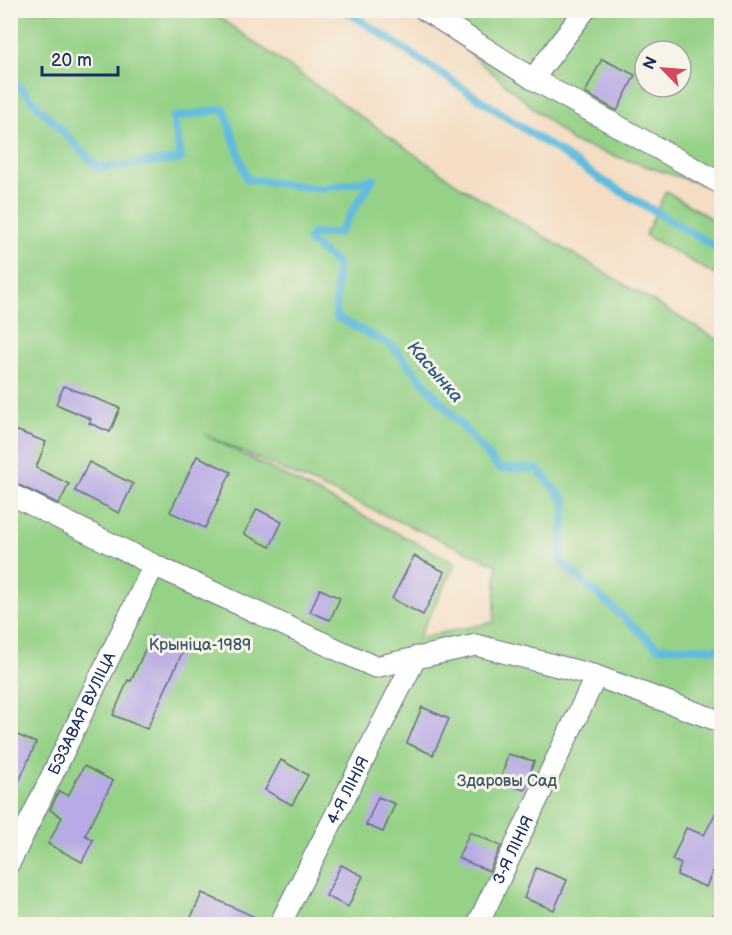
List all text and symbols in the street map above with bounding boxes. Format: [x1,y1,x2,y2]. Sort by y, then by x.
scale bar [42,39,118,77]
north arrow [633,39,693,99]
text: 20 m [51,50,92,71]
text: N [640,54,662,73]
water label: Касынка [403,337,467,407]
park label: Крыніца-1989 [149,636,251,655]
street label: БЭЗАВАЯ ВУЛІЦА [44,649,120,778]
street label: 4-Я ЛІНІЯ [323,753,373,827]
park label: Здаровы Сад [457,772,557,791]
street label: 3-Я ЛІНІЯ [489,813,538,887]

